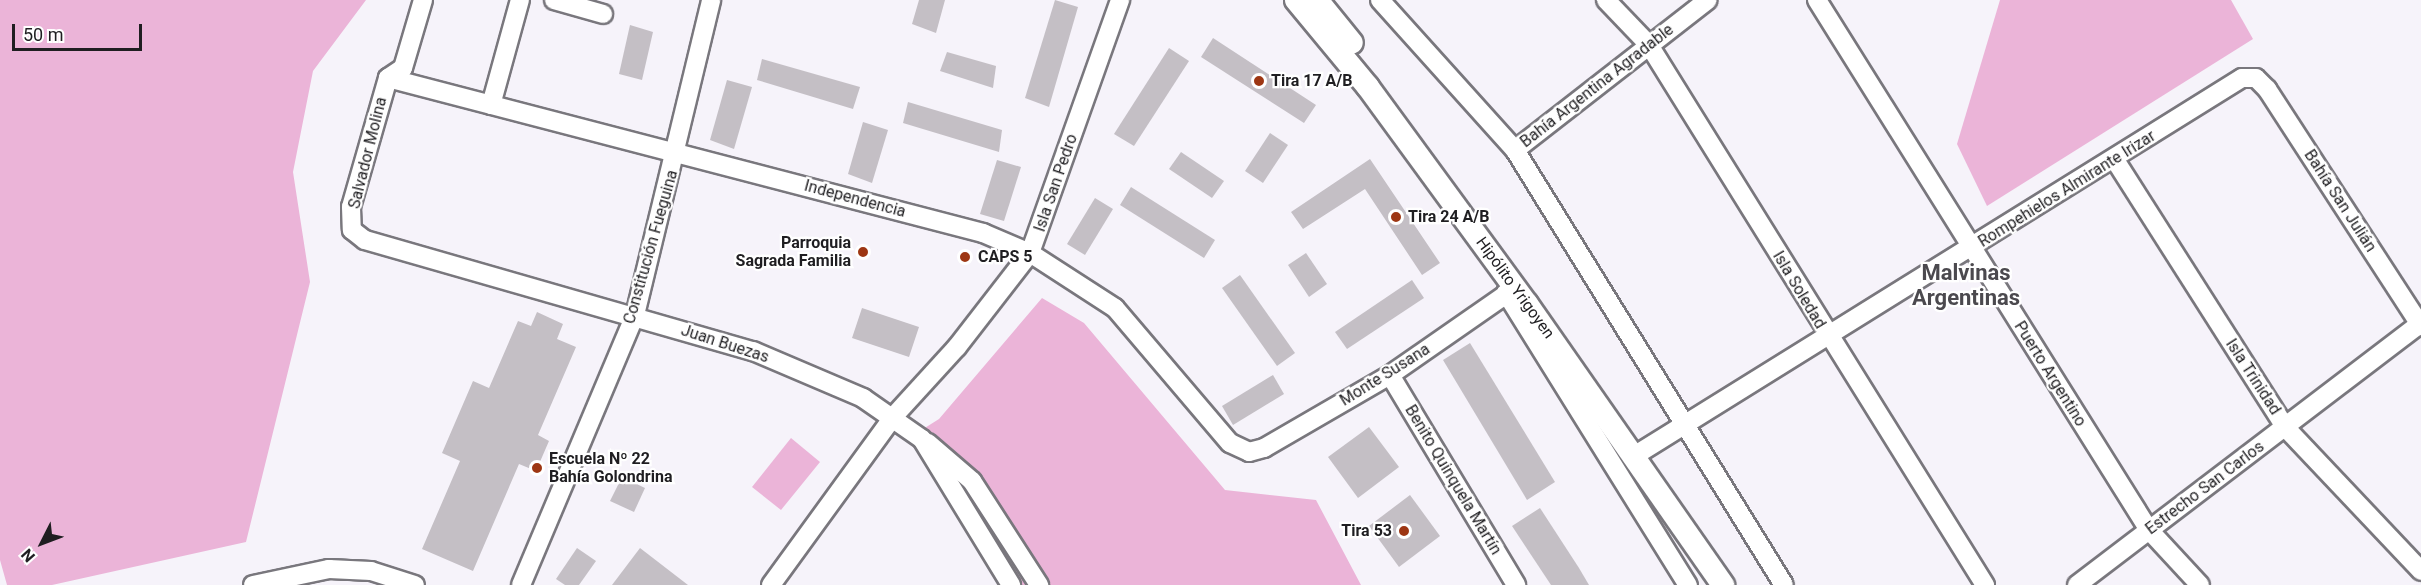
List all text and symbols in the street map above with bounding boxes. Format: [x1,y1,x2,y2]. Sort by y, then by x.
scale bar [15,12,146,50]
street label: Bahía Argentina Agradable [1517,20,1677,152]
text: 50 m [23,24,63,45]
place label: Tira 17 A/B [1271,71,1353,91]
marker: Tira 17 A/B [1252,74,1266,88]
street label: Salvador Molina [345,95,391,211]
street label: Rompehielos Almirante Irizar [1975,126,2159,252]
street label: Isla San Pedro [1030,132,1082,234]
street label: Bahía San Julián [2300,146,2380,256]
street label: Constitución Fueguina [620,168,682,326]
street label: Independencia [802,176,908,222]
place label: Tira 24 A/B [1408,207,1490,227]
marker: Tira 24 A/B [1389,210,1403,224]
place label: Parroquia Sagrada Familia [736,233,851,271]
street label: Hipólito Yrigoyen [1472,234,1558,342]
marker: Parroquia Sagrada Familia [856,245,870,259]
place label: CAPS 5 [978,247,1033,267]
marker: CAPS 5 [956,248,974,266]
street label: Isla Soledad [1768,248,1830,332]
district label: Malvinas Argentinas [1912,259,2020,310]
street label: Puerto Argentino [2010,318,2090,430]
street label: Juan Buezas [679,321,771,367]
street label: Isla Trinidad [2221,335,2285,419]
street label: Monte Susana [1336,340,1434,410]
street label: Benito Quinquela Martín [1401,402,1505,558]
street label: Estrecho San Carlos [2142,437,2268,539]
place label: Escuela Nº 22 Bahía Golondrina [549,449,672,487]
marker: Escuela Nº 22 Bahía Golondrina [530,461,544,475]
north arrow [12,513,72,573]
place label: Tira 53 [1341,521,1392,541]
marker: Tira 53 [1397,524,1411,538]
text: N [17,545,39,566]

